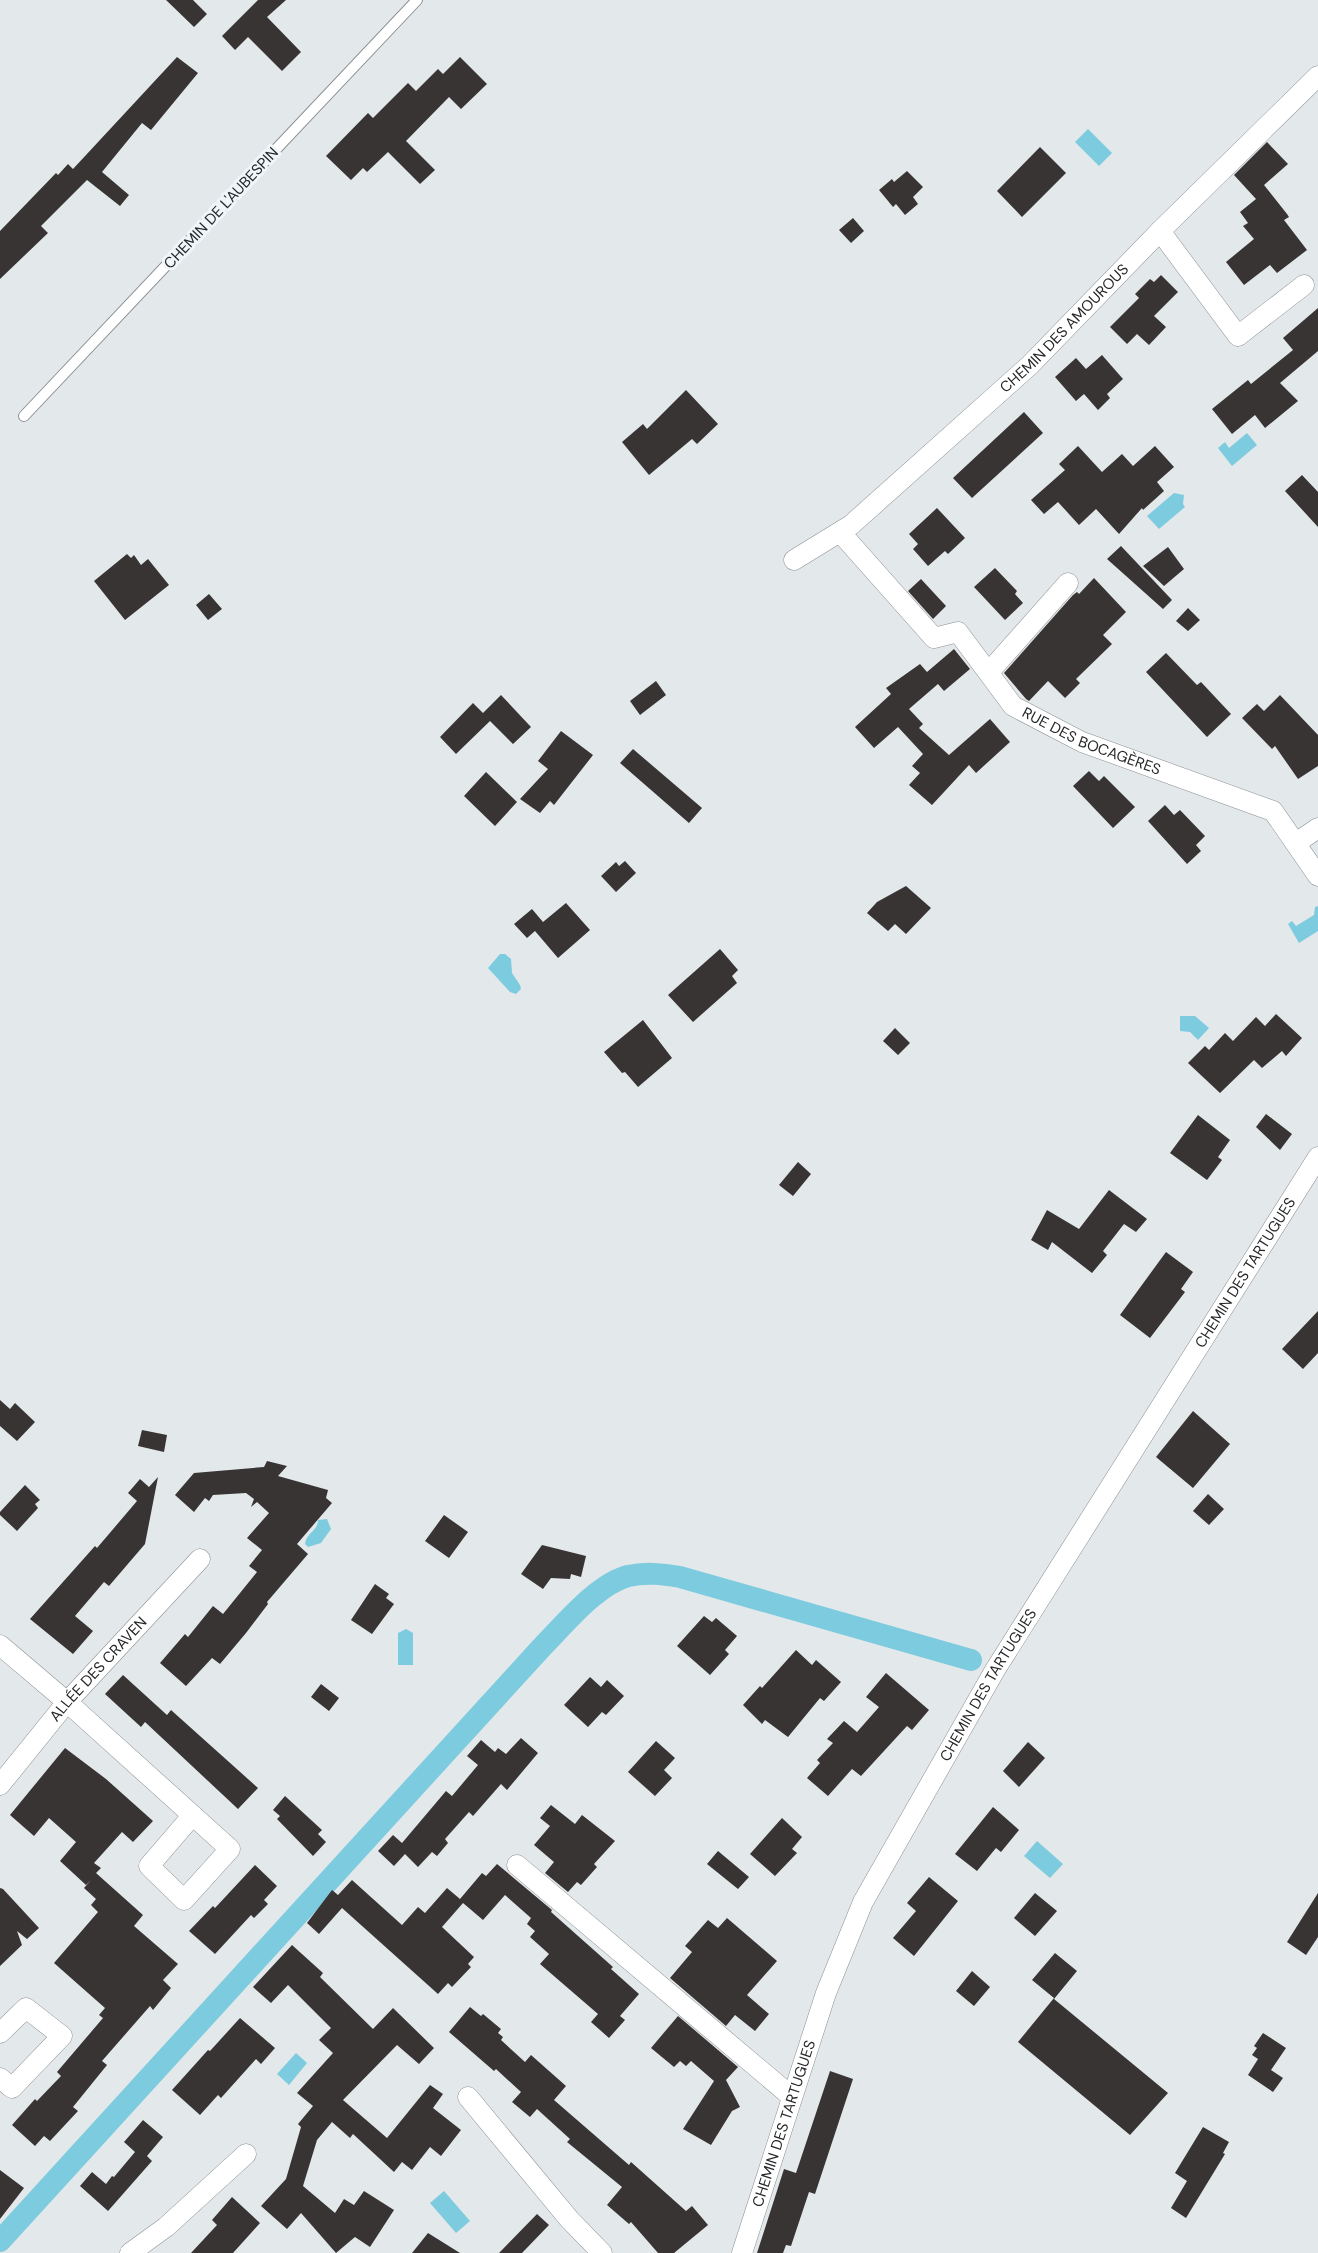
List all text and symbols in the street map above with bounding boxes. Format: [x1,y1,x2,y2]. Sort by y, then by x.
street label: CHEMIN DE L'AUBESPIN [159,143,283,273]
street label: CHEMIN DES AMOUROUS [996,259,1133,397]
street label: RUE DES BOCAGÈRES [1019,703,1164,780]
street label: CHEMIN DES TARTUGUES [1190,1193,1300,1352]
street label: CHEMIN DES TARTUGUES [935,1605,1041,1765]
street label: ALLÉE DES CRAVEN [45,1612,151,1726]
street label: CHEMIN DES TARTUGUES [748,2037,820,2210]

